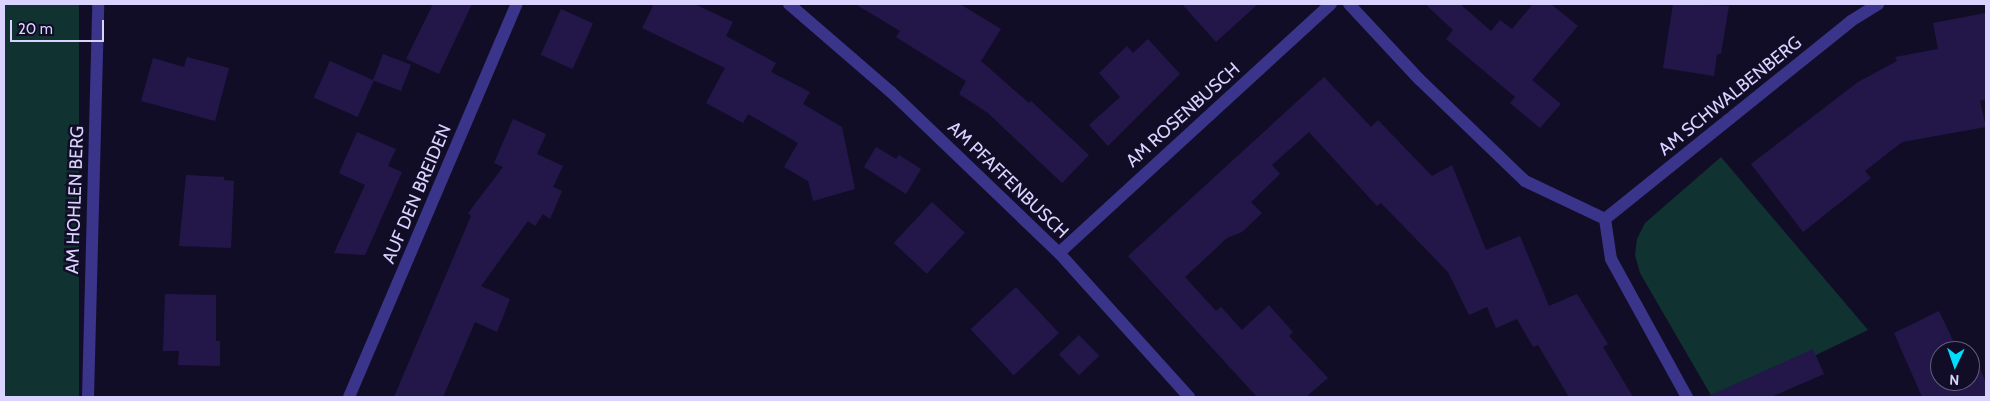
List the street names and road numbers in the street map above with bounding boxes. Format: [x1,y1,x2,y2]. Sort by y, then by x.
street label: AM SCHWALBENBERG [1654,32,1806,160]
street label: AM ROSENBUSCH [1122,58,1244,172]
street label: AM PFAFFENBUSCH [943,117,1073,243]
street label: AUF DEN BREIDEN [378,121,456,267]
street label: AM HOHLEN BERG [62,125,88,275]

